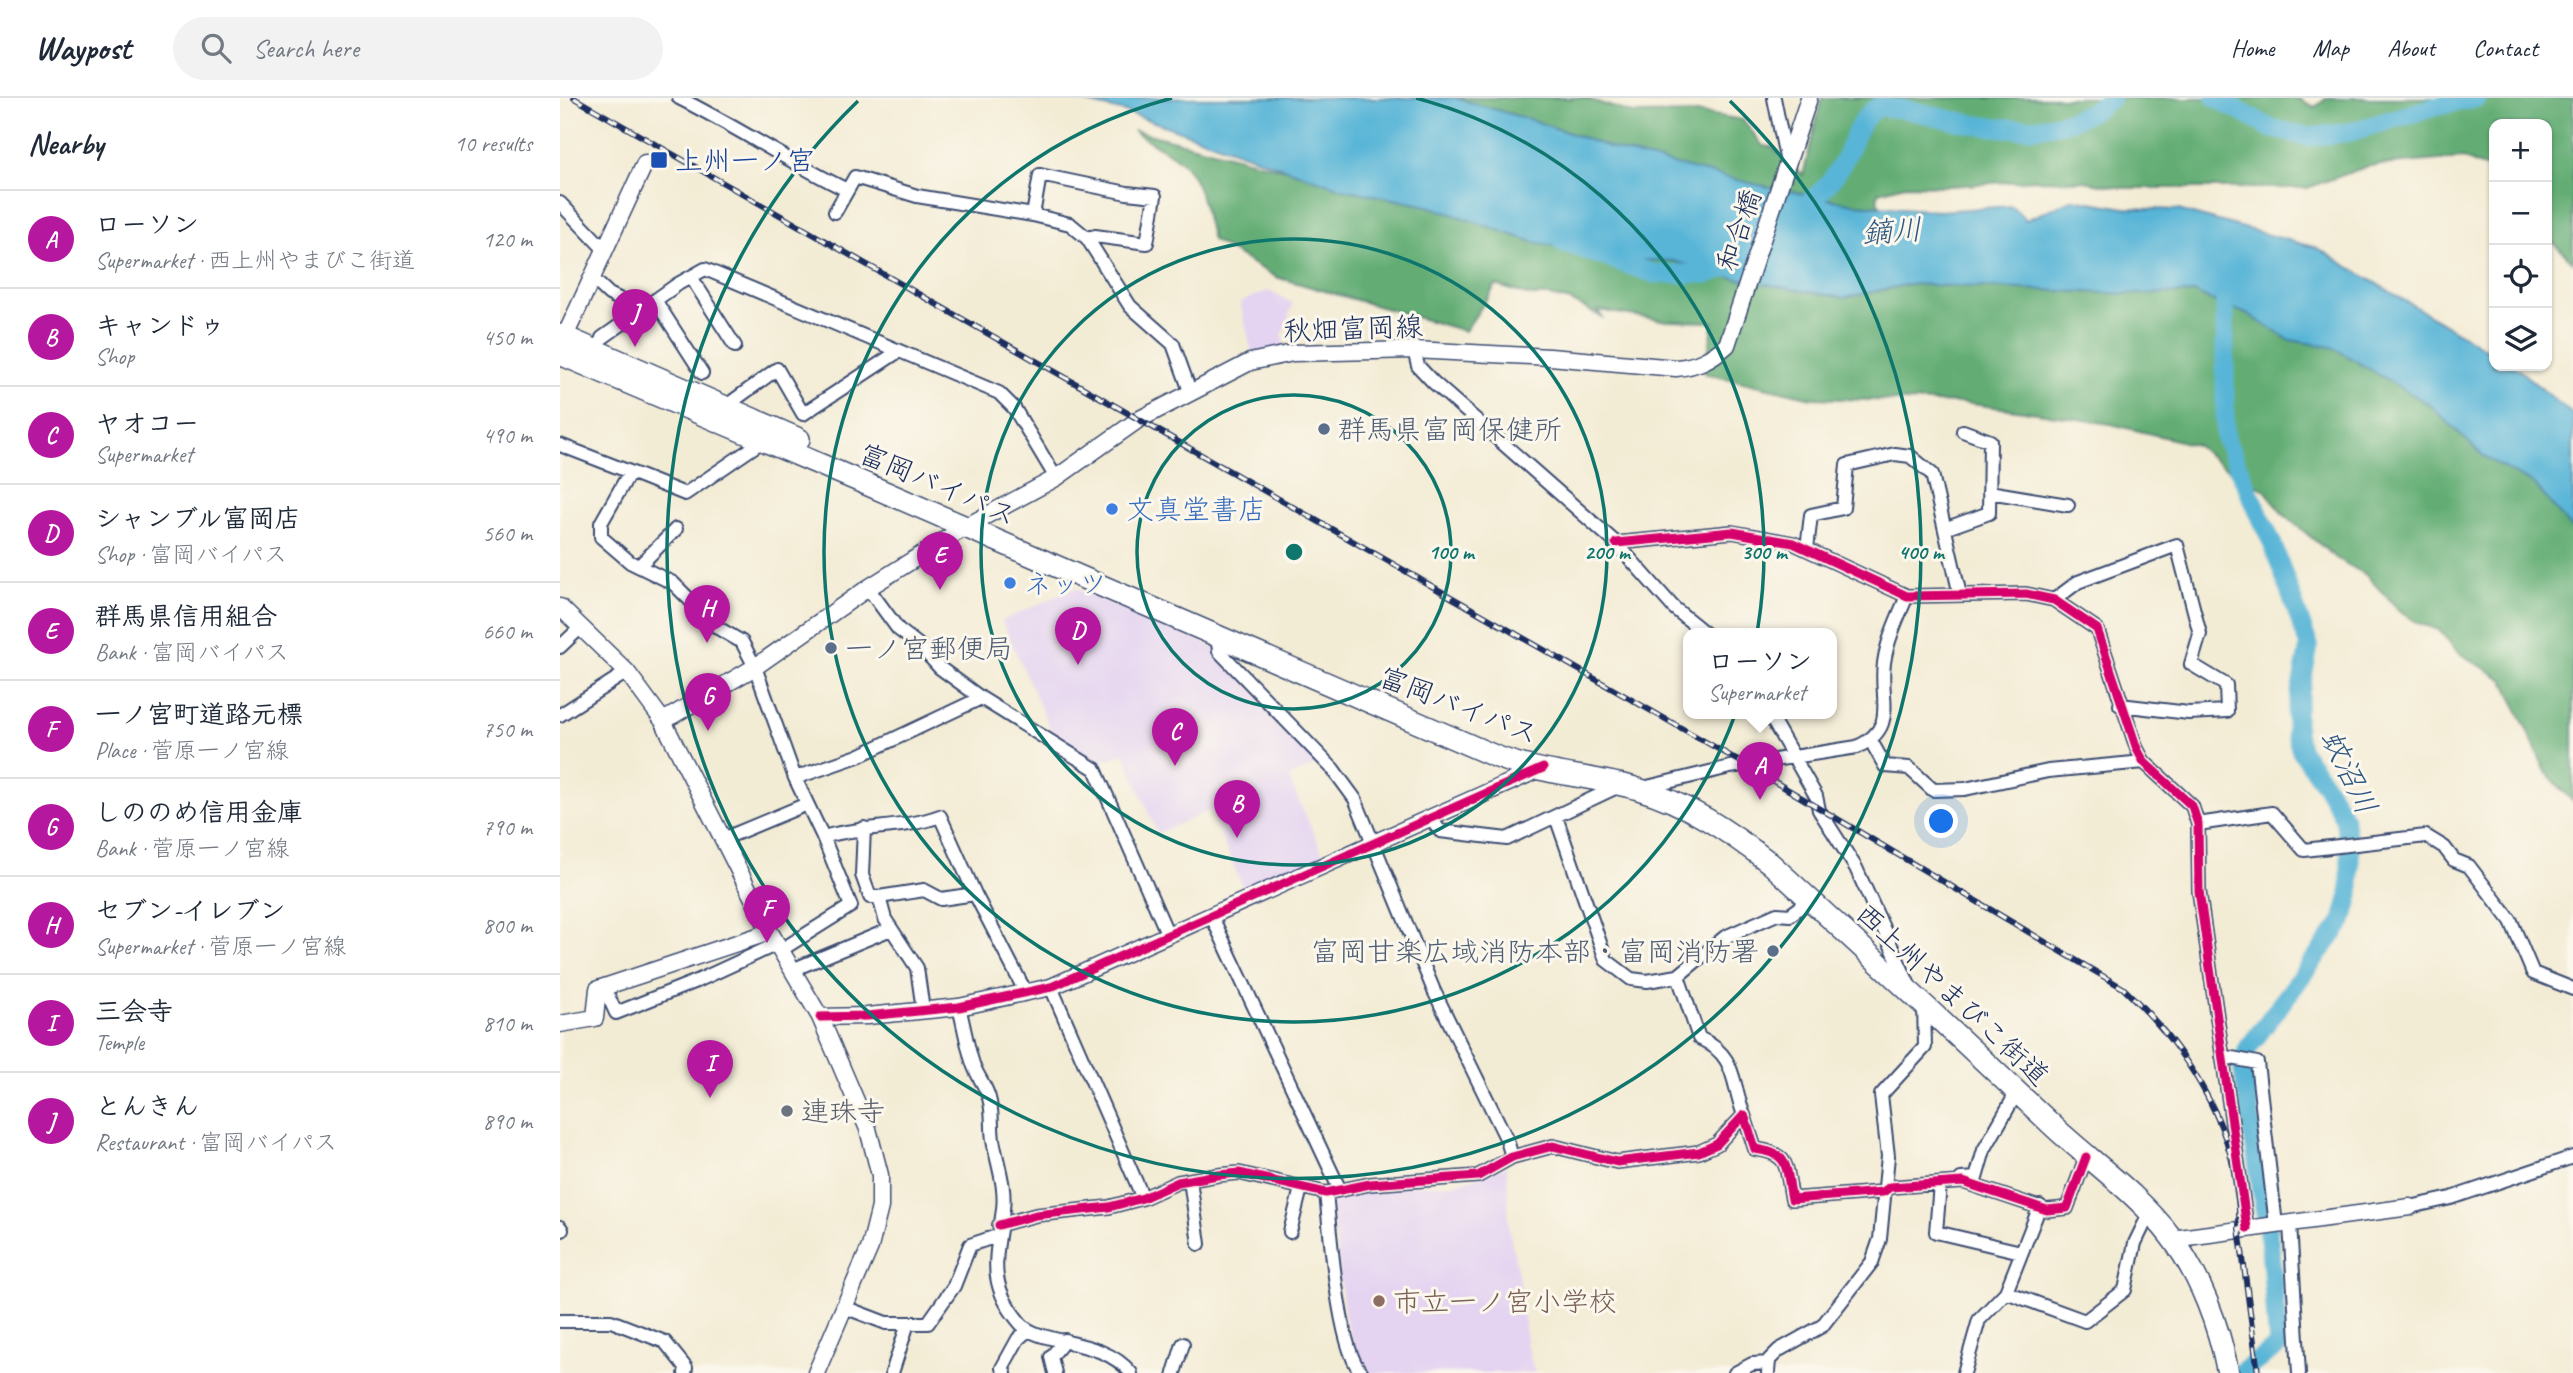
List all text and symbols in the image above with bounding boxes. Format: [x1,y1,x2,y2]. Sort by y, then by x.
search box [173,17,663,80]
text: Waypost [35,27,131,69]
icon: search [197,29,235,67]
text: Search here [253,32,359,65]
text: Home [2231,33,2274,63]
text: Map [2312,33,2349,63]
text: About [2387,33,2435,63]
text: Contact [2473,33,2538,63]
map controls [2489,119,2552,371]
button: + [2489,119,2552,182]
text: Nearby [28,125,104,163]
text: 10 results [454,129,532,158]
place label: 上州一ノ宮 [675,143,815,178]
marker: 上州一ノ宮 [649,150,669,170]
button: − [2489,182,2552,245]
street label: 和合橋 [1708,185,1769,276]
text: ローソン [95,208,199,241]
water label: 鏑川 [1861,210,1923,252]
text: A [45,225,57,254]
text: 120 m [483,225,532,254]
button: locate [2489,245,2552,308]
text: Supermarket · 西上州やまびこ街道 [95,246,415,275]
pin: J [612,289,658,347]
button: layers [2489,308,2552,371]
text: キャンドゥ [95,309,225,342]
street label: 秋畑富岡線 [1282,309,1424,348]
text: B [45,323,57,352]
text: 450 m [483,323,532,352]
text: Shop [95,342,134,371]
text: ヤオコー [95,407,199,440]
place label: 群馬県富岡保健所 [1338,412,1562,447]
text: C [46,421,56,450]
text: 490 m [483,421,532,450]
marker: 群馬県富岡保健所 [1316,421,1332,437]
street label: 富岡バイパス [854,436,1022,533]
text: Supermarket [95,440,193,469]
place label: 文真堂書店 [1126,492,1266,527]
marker: 文真堂書店 [1104,501,1120,517]
text: シャンブル富岡店 [95,502,300,535]
text: D [44,519,58,548]
text: 560 m [483,519,532,548]
pin: E [917,532,963,590]
text: 100 m [1428,539,1476,565]
text: 200 m [1584,539,1632,565]
text: 300 m [1741,539,1789,565]
text: 400 m [1898,539,1946,565]
text: Shop · 富岡バイパス [95,540,287,569]
centre of rings [1282,540,1306,564]
place label: ネッツ [1024,566,1107,601]
marker: ネッツ [1002,575,1018,591]
pin: H [684,585,730,643]
text: 群馬県信用組合 [95,600,277,633]
pin: D [1055,607,1101,665]
text: E [45,617,57,646]
text: 660 m [483,617,532,646]
popup [1683,628,1837,719]
place label: 一ノ宮郵便局 [845,631,1013,666]
text: Bank · 富岡バイパス [95,638,289,667]
marker: 一ノ宮郵便局 [823,640,839,656]
text: ローソン [1708,645,1812,678]
street label: 富岡バイパス [1374,659,1543,752]
pin: G [685,673,731,731]
text: Supermarket [1708,678,1806,707]
text: 一ノ宮町道路元標 [95,698,303,731]
pin: C [1152,708,1198,766]
text: F [46,715,56,744]
text: 750 m [483,715,532,744]
water label: 蚊沼川 [2312,723,2386,821]
text: Place · 菅原一ノ宮線 [95,736,289,765]
pin: A [1737,742,1783,800]
pin: B [1214,780,1260,838]
text: しののめ信用金庫 [95,796,303,829]
your location [1924,804,1958,838]
text: G [45,813,57,842]
text: 790 m [483,813,532,842]
text: Bank · 菅原一ノ宮線 [95,834,289,863]
pin: F [744,885,790,943]
text: セブン-イレブン [95,894,285,927]
street label: 西上州やまびこ街道 [1849,896,2057,1093]
text: H [44,911,58,940]
text: 800 m [483,911,532,940]
text: Supermarket · 菅原一ノ宮線 [95,932,346,961]
place label: 富岡甘楽広域消防本部・富岡消防署 [1311,934,1759,969]
marker: 富岡甘楽広域消防本部・富岡消防署 [1765,943,1781,959]
text: 三会寺 [95,995,173,1028]
text: I [46,1009,56,1038]
text: 810 m [483,1009,532,1038]
text: Temple [95,1028,144,1057]
pin: I [687,1040,733,1098]
text: とんきん [95,1090,199,1123]
place label: 連珠寺 [801,1094,885,1129]
marker: 連珠寺 [779,1103,795,1119]
text: J [47,1107,55,1136]
text: 890 m [483,1107,532,1136]
text: Restaurant · 富岡バイパス [95,1128,337,1157]
place label: 市立一ノ宮小学校 [1393,1284,1617,1319]
marker: 市立一ノ宮小学校 [1371,1293,1387,1309]

